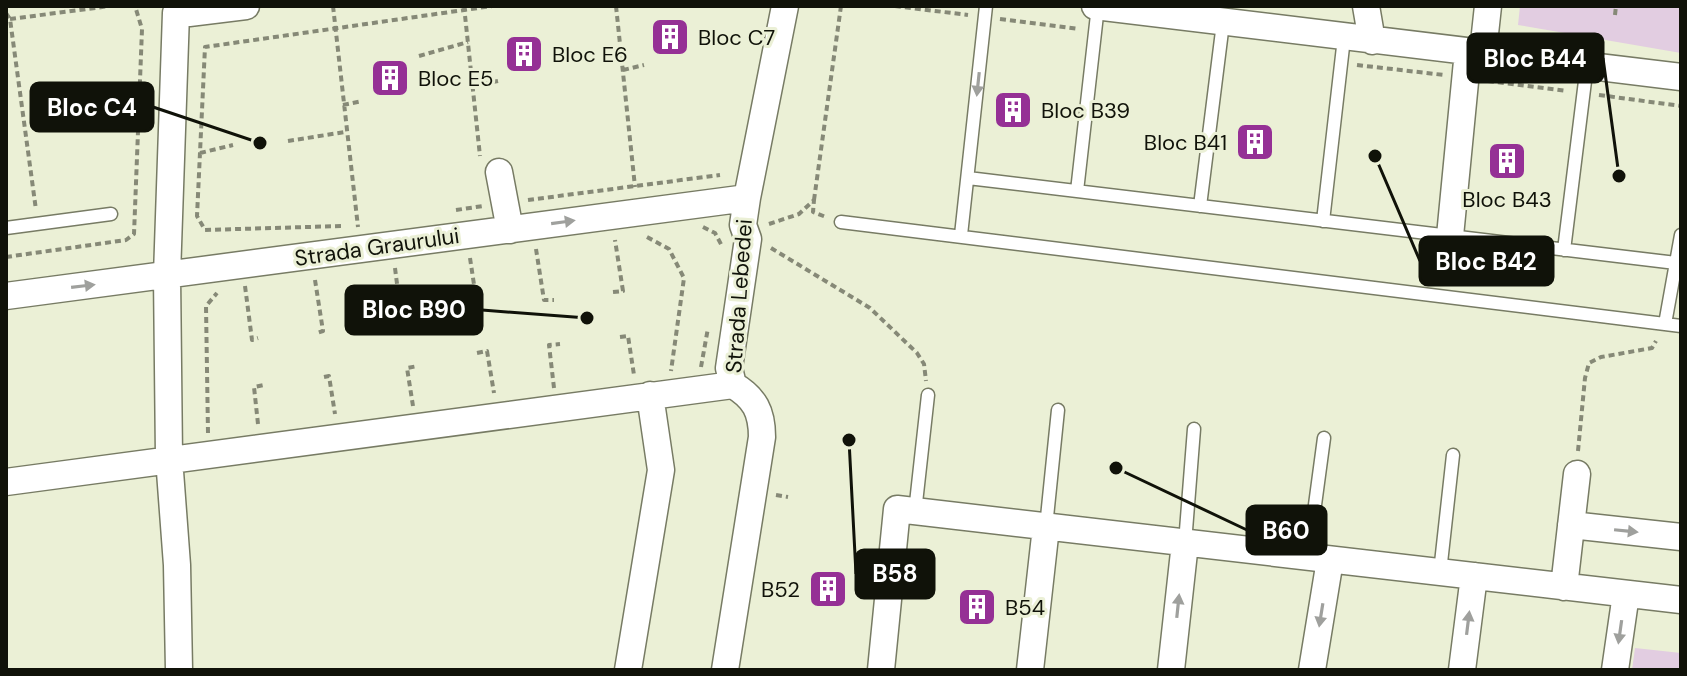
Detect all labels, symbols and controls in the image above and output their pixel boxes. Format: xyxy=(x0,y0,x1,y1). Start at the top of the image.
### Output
building icon: Bloc C7 xyxy=(649,16,691,58)
place label: Bloc C7 xyxy=(698,23,775,52)
building icon: Bloc E6 xyxy=(503,33,545,75)
callout: Bloc B44 xyxy=(1468,34,1603,82)
place label: Bloc E6 xyxy=(552,40,628,69)
text: Bloc B44 xyxy=(1483,43,1587,74)
building icon: Bloc E5 xyxy=(369,57,411,99)
place label: Bloc E5 xyxy=(418,64,494,93)
one-way arrow xyxy=(971,72,984,97)
callout: Bloc C4 xyxy=(31,83,153,131)
building icon: Bloc B39 xyxy=(992,89,1034,131)
text: Bloc C4 xyxy=(47,92,137,123)
place label: Bloc B39 xyxy=(1041,96,1130,125)
building icon: Bloc B41 xyxy=(1234,121,1276,163)
place label: Bloc B41 xyxy=(1144,128,1227,157)
building icon: Bloc B43 xyxy=(1486,140,1528,182)
place label: Bloc B43 xyxy=(1462,185,1552,214)
one-way arrow xyxy=(551,216,576,229)
street label: Strada Lebedei xyxy=(719,218,759,374)
street label: Strada Graurului xyxy=(293,221,461,273)
callout: Bloc B42 xyxy=(1420,237,1553,285)
text: Bloc B42 xyxy=(1435,246,1537,277)
one-way arrow xyxy=(71,279,96,292)
callout: Bloc B90 xyxy=(346,286,482,334)
text: Bloc B90 xyxy=(362,294,466,325)
callout: B60 xyxy=(1247,506,1326,554)
text: B60 xyxy=(1262,515,1310,546)
one-way arrow xyxy=(1614,525,1639,538)
callout: B58 xyxy=(856,550,934,598)
text: B58 xyxy=(872,558,918,589)
building icon: B52 xyxy=(807,568,849,610)
place label: B52 xyxy=(761,575,800,604)
building icon: B54 xyxy=(956,586,998,628)
place label: B54 xyxy=(1005,593,1045,622)
one-way arrow xyxy=(1171,594,1184,619)
one-way arrow xyxy=(1314,603,1327,628)
one-way arrow xyxy=(1462,610,1475,635)
one-way arrow xyxy=(1613,620,1626,645)

